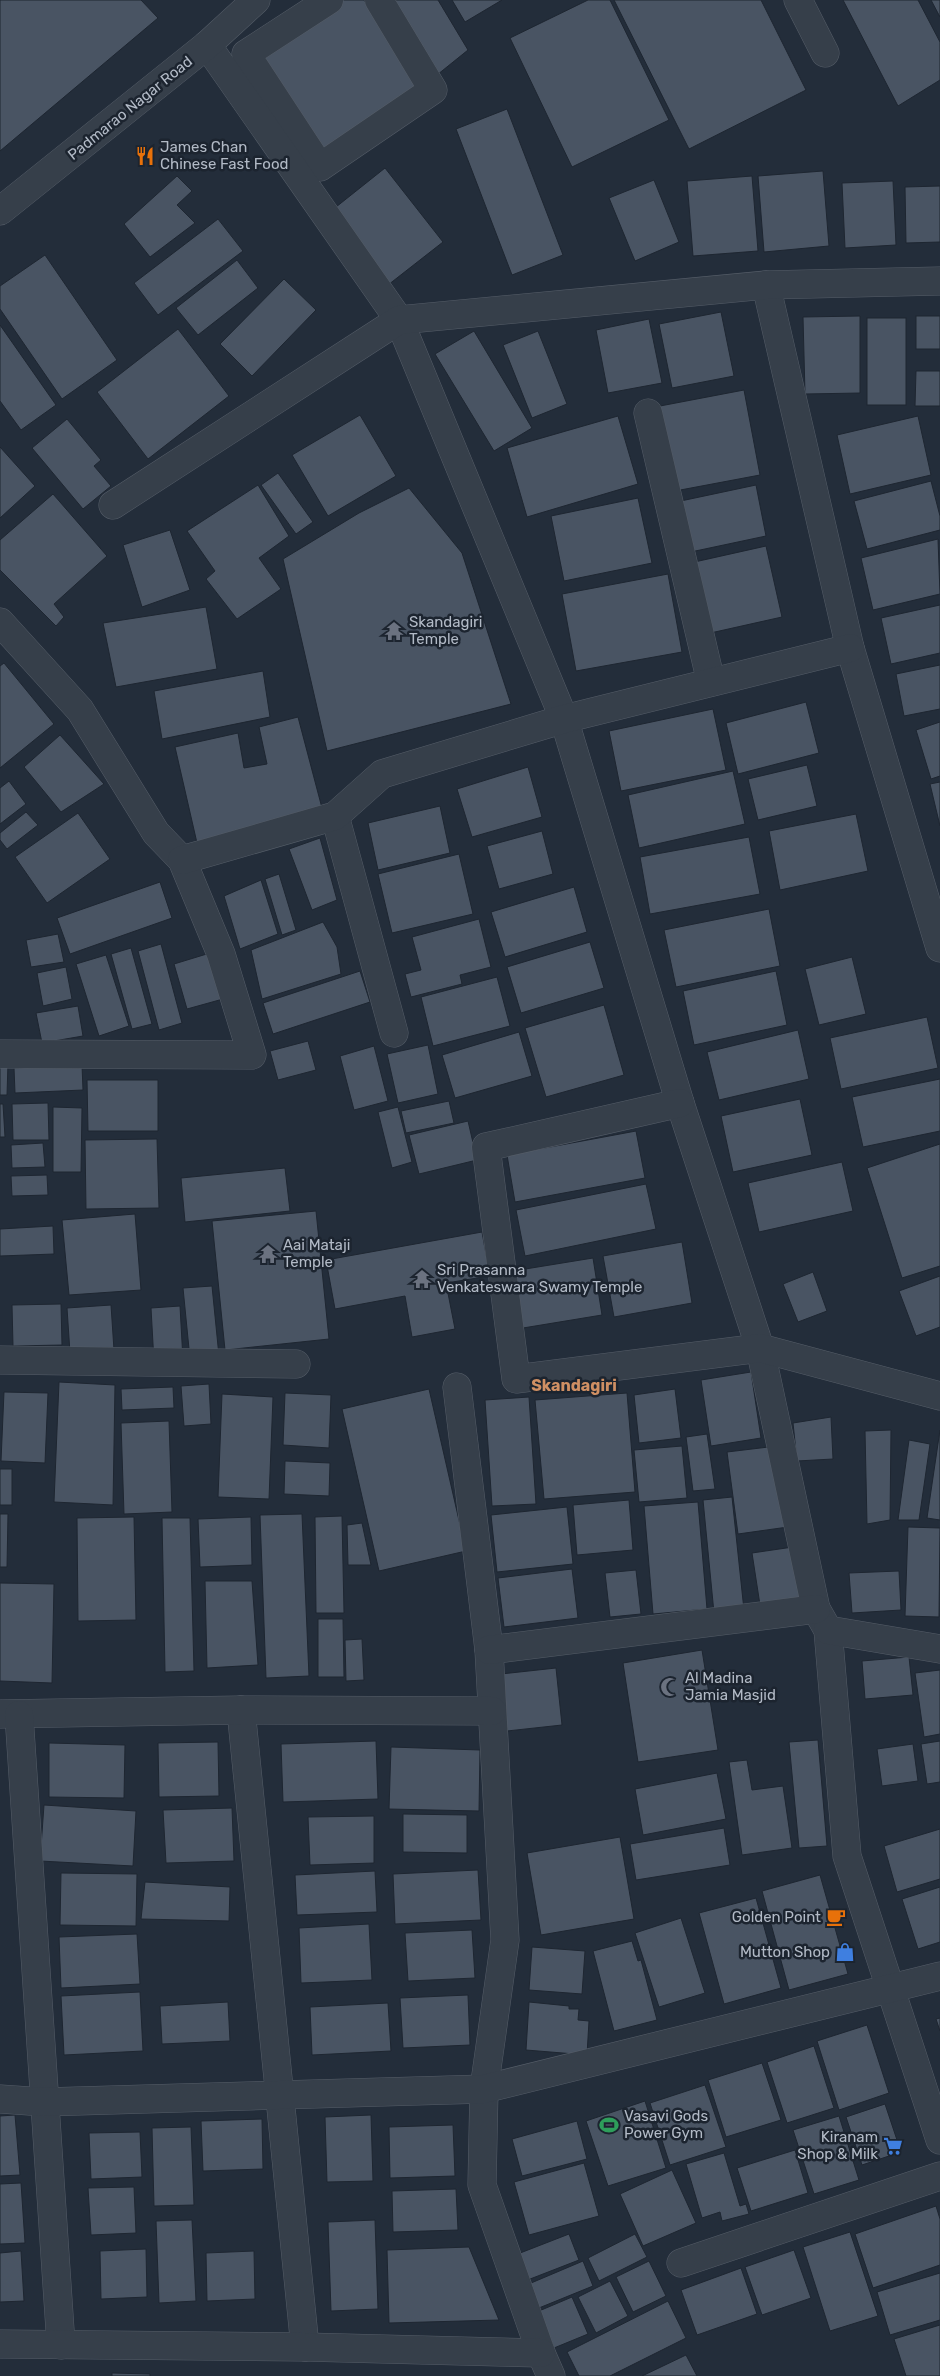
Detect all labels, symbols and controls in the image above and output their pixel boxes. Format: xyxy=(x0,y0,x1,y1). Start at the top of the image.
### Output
street label: Padmarao Nagar Road xyxy=(64,52,196,164)
place label: James Chan Chinese Fast Food xyxy=(160,138,289,173)
restaurant icon: James Chan Chinese Fast Food xyxy=(134,145,156,167)
place label: Skandagiri Temple xyxy=(409,613,482,648)
temple icon: Skandagiri Temple xyxy=(383,620,405,642)
place label: Aai Mataji Temple xyxy=(283,1236,351,1271)
temple icon: Aai Mataji Temple xyxy=(257,1243,279,1265)
place label: Sri Prasanna Venkateswara Swamy Temple xyxy=(437,1261,642,1296)
temple icon: Sri Prasanna Venkateswara Swamy Temple xyxy=(411,1268,433,1290)
district label: Skandagiri xyxy=(531,1376,617,1395)
place label: Al Madina Jamia Masjid xyxy=(685,1669,776,1704)
mosque icon: Al Madina Jamia Masjid xyxy=(659,1676,681,1698)
cafe icon: Golden Point xyxy=(825,1906,847,1928)
place label: Golden Point xyxy=(732,1908,821,1926)
shop icon: Mutton Shop xyxy=(834,1941,856,1963)
place label: Mutton Shop xyxy=(740,1943,830,1961)
place label: Vasavi Gods Power Gym xyxy=(624,2107,708,2142)
sports icon: Vasavi Gods Power Gym xyxy=(598,2114,620,2136)
place label: Kiranam Shop & Milk xyxy=(797,2128,878,2163)
supermarket icon: Kiranam Shop & Milk xyxy=(882,2135,904,2157)

